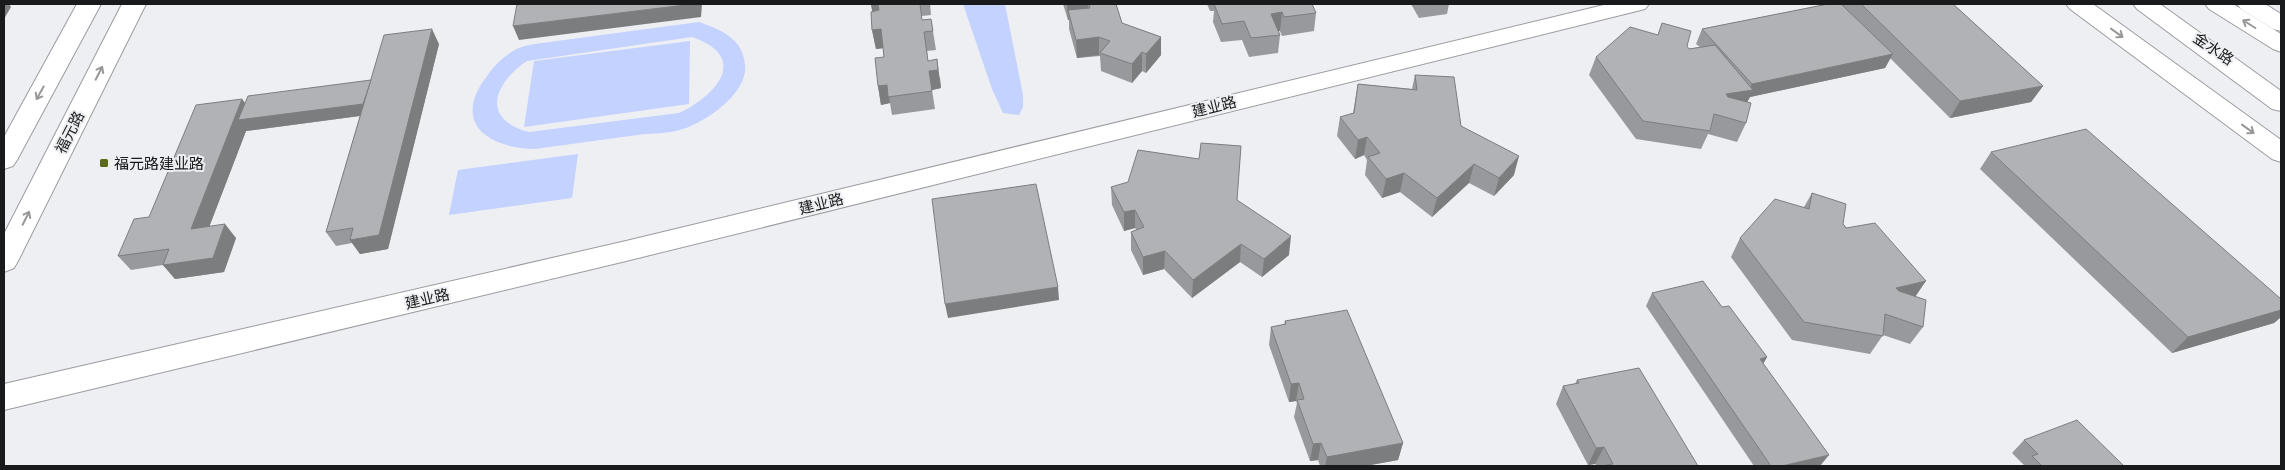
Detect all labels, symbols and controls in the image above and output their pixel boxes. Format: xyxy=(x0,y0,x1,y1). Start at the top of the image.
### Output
one-way arrow xyxy=(2242,19,2256,29)
one-way arrow xyxy=(2110,27,2123,38)
street label: 金水路 xyxy=(2190,28,2238,68)
one-way arrow xyxy=(94,65,104,80)
one-way arrow xyxy=(35,85,45,100)
street label: 建业路 xyxy=(1190,92,1238,120)
street label: 福元路 xyxy=(51,108,87,156)
one-way arrow xyxy=(2241,123,2254,134)
place label: 福元路建业路 xyxy=(114,154,204,172)
marker: 福元路建业路 xyxy=(98,157,110,169)
street label: 建业路 xyxy=(797,189,845,217)
one-way arrow xyxy=(21,210,31,225)
street label: 建业路 xyxy=(403,284,451,312)

